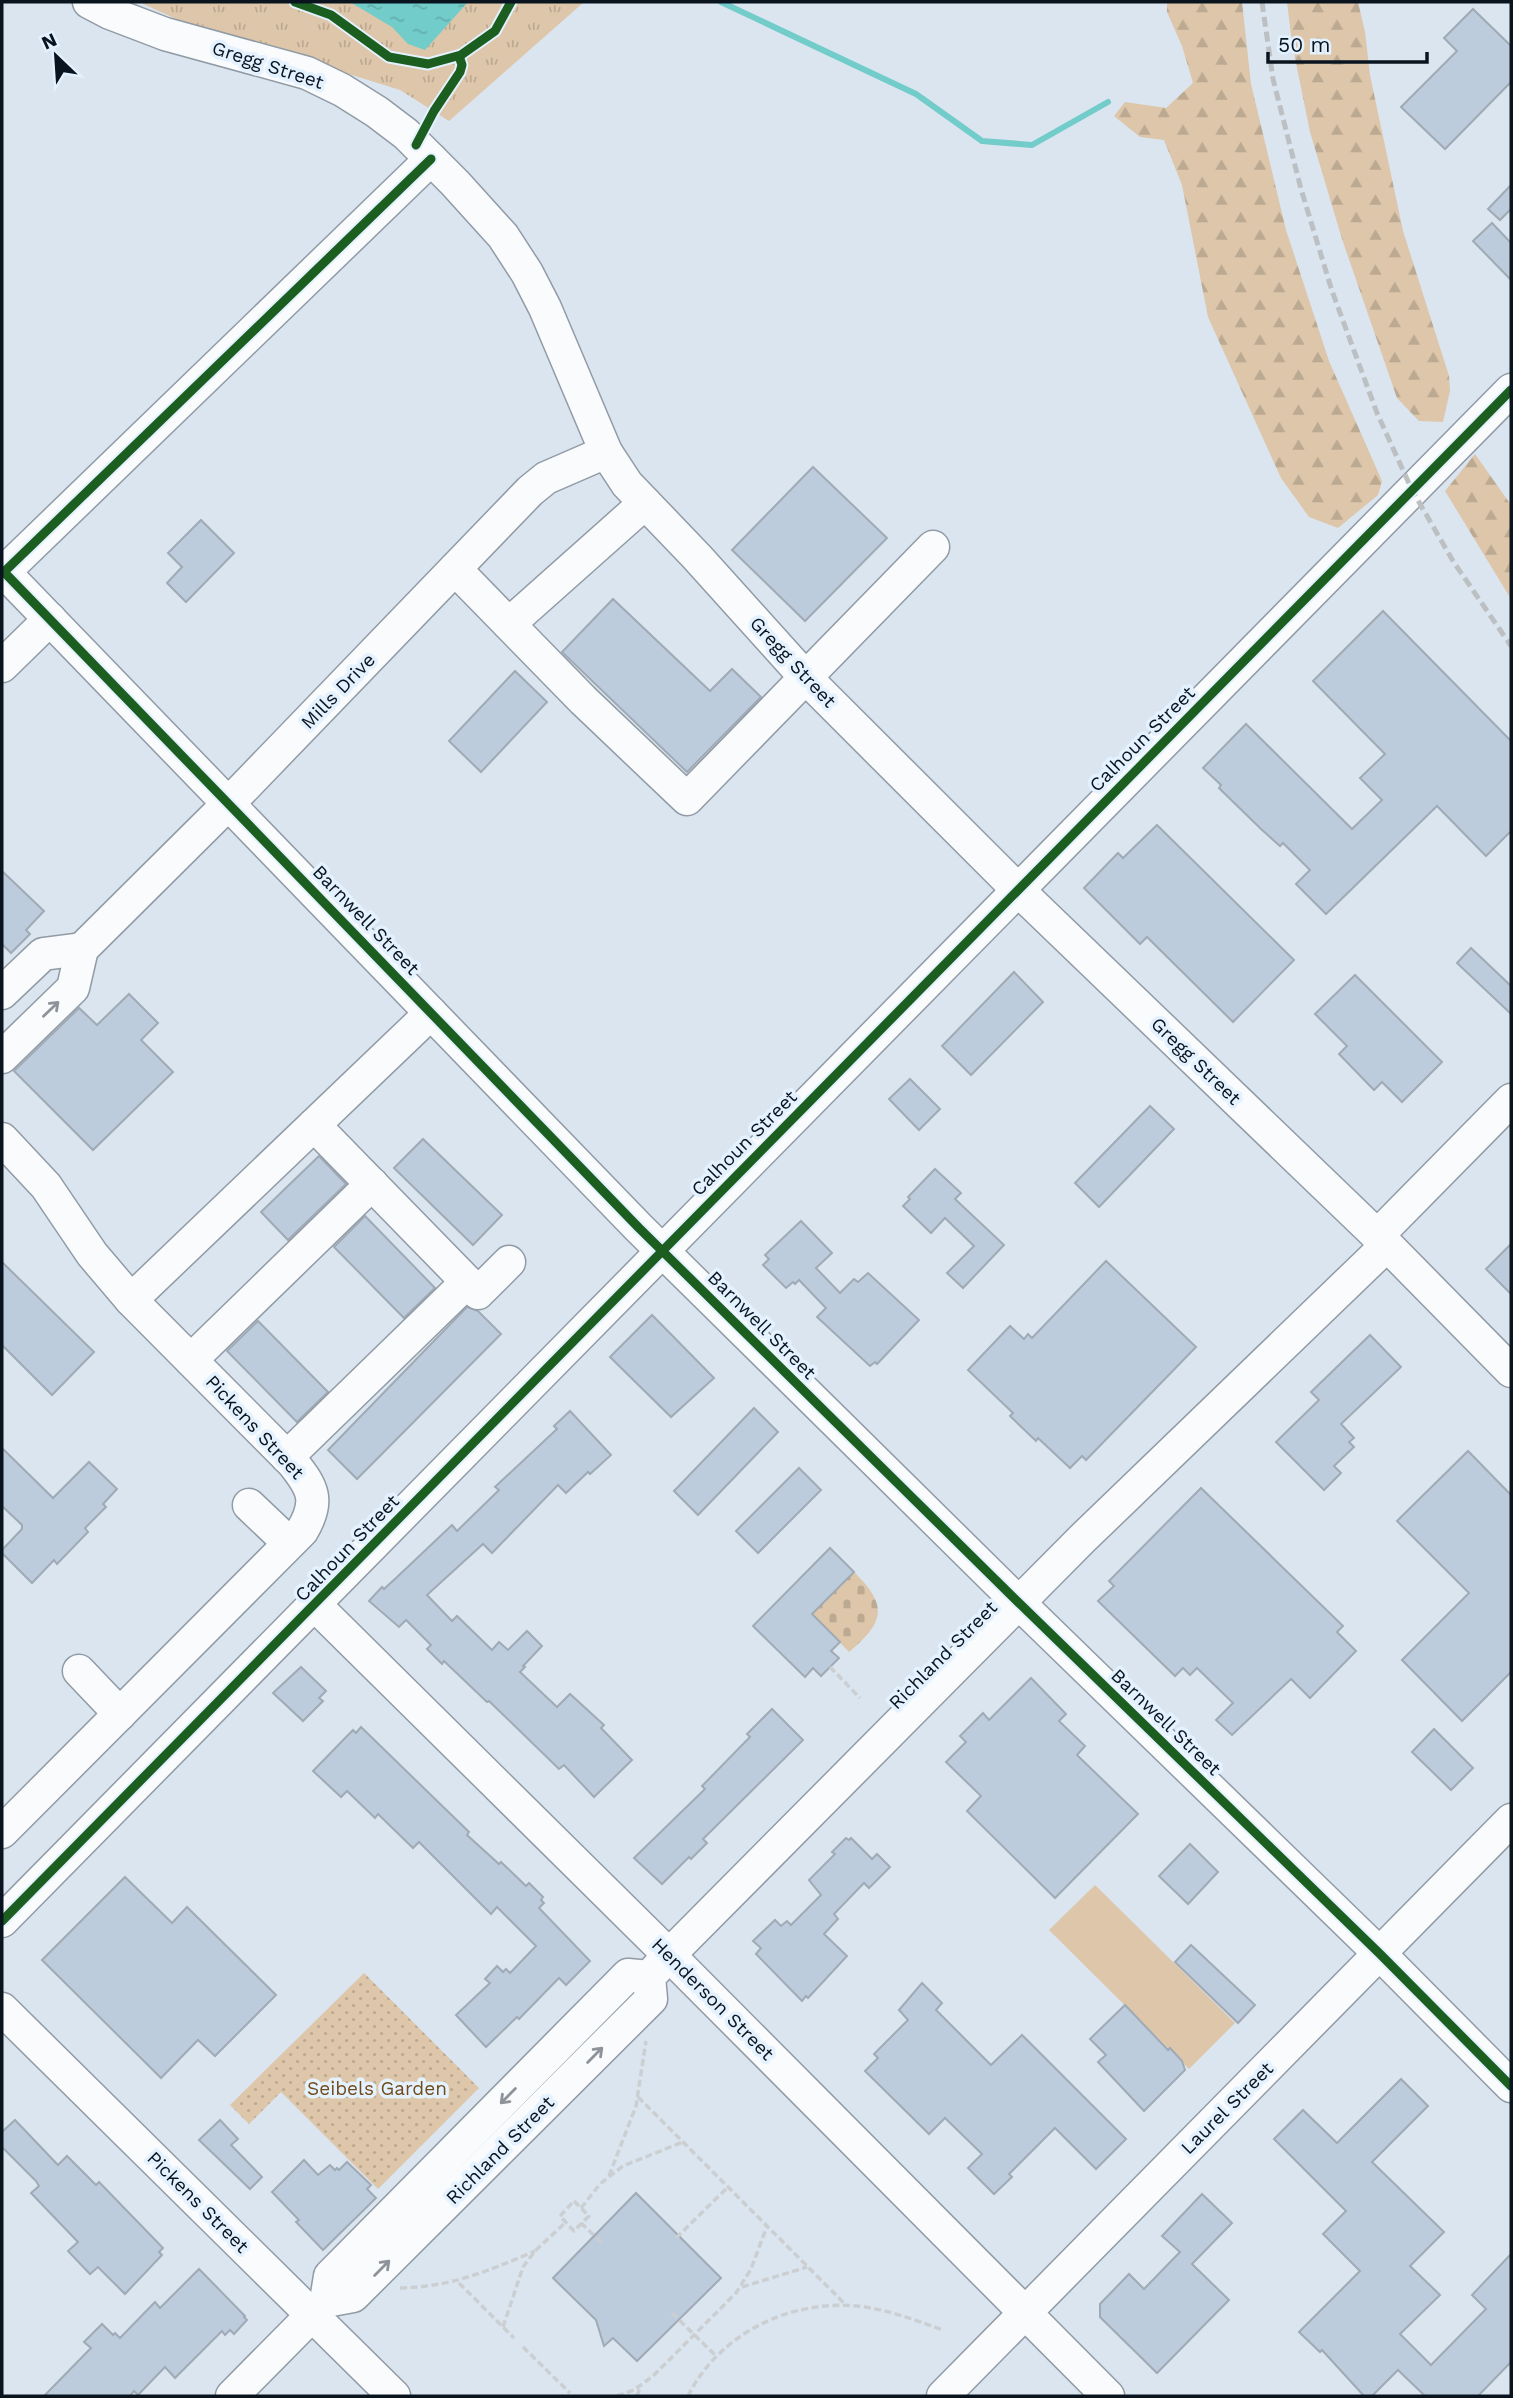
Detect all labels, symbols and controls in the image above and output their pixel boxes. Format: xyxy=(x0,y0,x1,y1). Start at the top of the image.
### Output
north arrow xyxy=(21,21,91,91)
scale bar xyxy=(1268,21,1427,65)
text: N xyxy=(38,28,60,54)
text: 50 m xyxy=(1278,32,1330,57)
street label: Gregg Street xyxy=(209,36,327,94)
street label: Gregg Street xyxy=(745,612,841,712)
street label: Mills Drive xyxy=(296,648,380,734)
street label: Calhoun Street xyxy=(1084,681,1200,797)
street label: Barnwell Street xyxy=(308,860,424,980)
one-way arrow xyxy=(42,1001,59,1018)
street label: Gregg Street xyxy=(1146,1012,1246,1110)
street label: Calhoun Street xyxy=(686,1085,802,1201)
street label: Barnwell Street xyxy=(703,1266,821,1384)
street label: Pickens Street xyxy=(201,1370,309,1484)
street label: Calhoun Street xyxy=(290,1490,404,1606)
street label: Richland Street xyxy=(884,1596,1002,1714)
street label: Barnwell Street xyxy=(1106,1664,1226,1780)
street label: Henderson Street xyxy=(647,1933,779,2065)
one-way arrow xyxy=(586,2047,603,2064)
street label: Laurel Street xyxy=(1176,2057,1278,2159)
park label: Seibels Garden xyxy=(307,2077,447,2100)
one-way arrow xyxy=(500,2087,517,2104)
street label: Richland Street xyxy=(441,2091,559,2209)
street label: Pickens Street xyxy=(142,2146,254,2258)
one-way arrow xyxy=(373,2259,390,2276)

